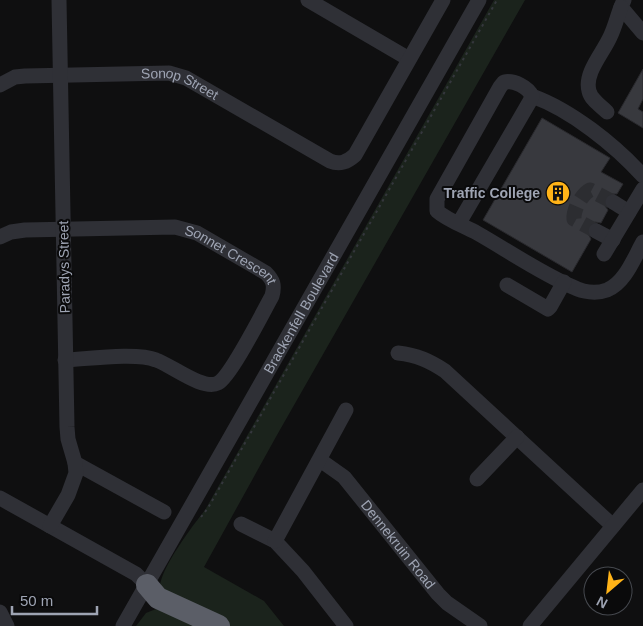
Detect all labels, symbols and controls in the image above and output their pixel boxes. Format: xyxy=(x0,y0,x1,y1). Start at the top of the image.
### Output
street label: Sonop Street xyxy=(141,64,221,103)
building icon: Traffic College xyxy=(545,180,571,206)
place label: Traffic College xyxy=(444,185,540,201)
street label: Paradys Street xyxy=(55,220,73,313)
street label: Sonnet Crescent xyxy=(183,222,280,286)
street label: Brackenfell Boulevard xyxy=(260,250,342,376)
street label: Dennekruin Road xyxy=(358,497,439,592)
north arrow xyxy=(583,566,633,616)
scale bar xyxy=(12,584,98,616)
text: 50 m xyxy=(20,592,53,609)
text: N xyxy=(594,593,610,612)

